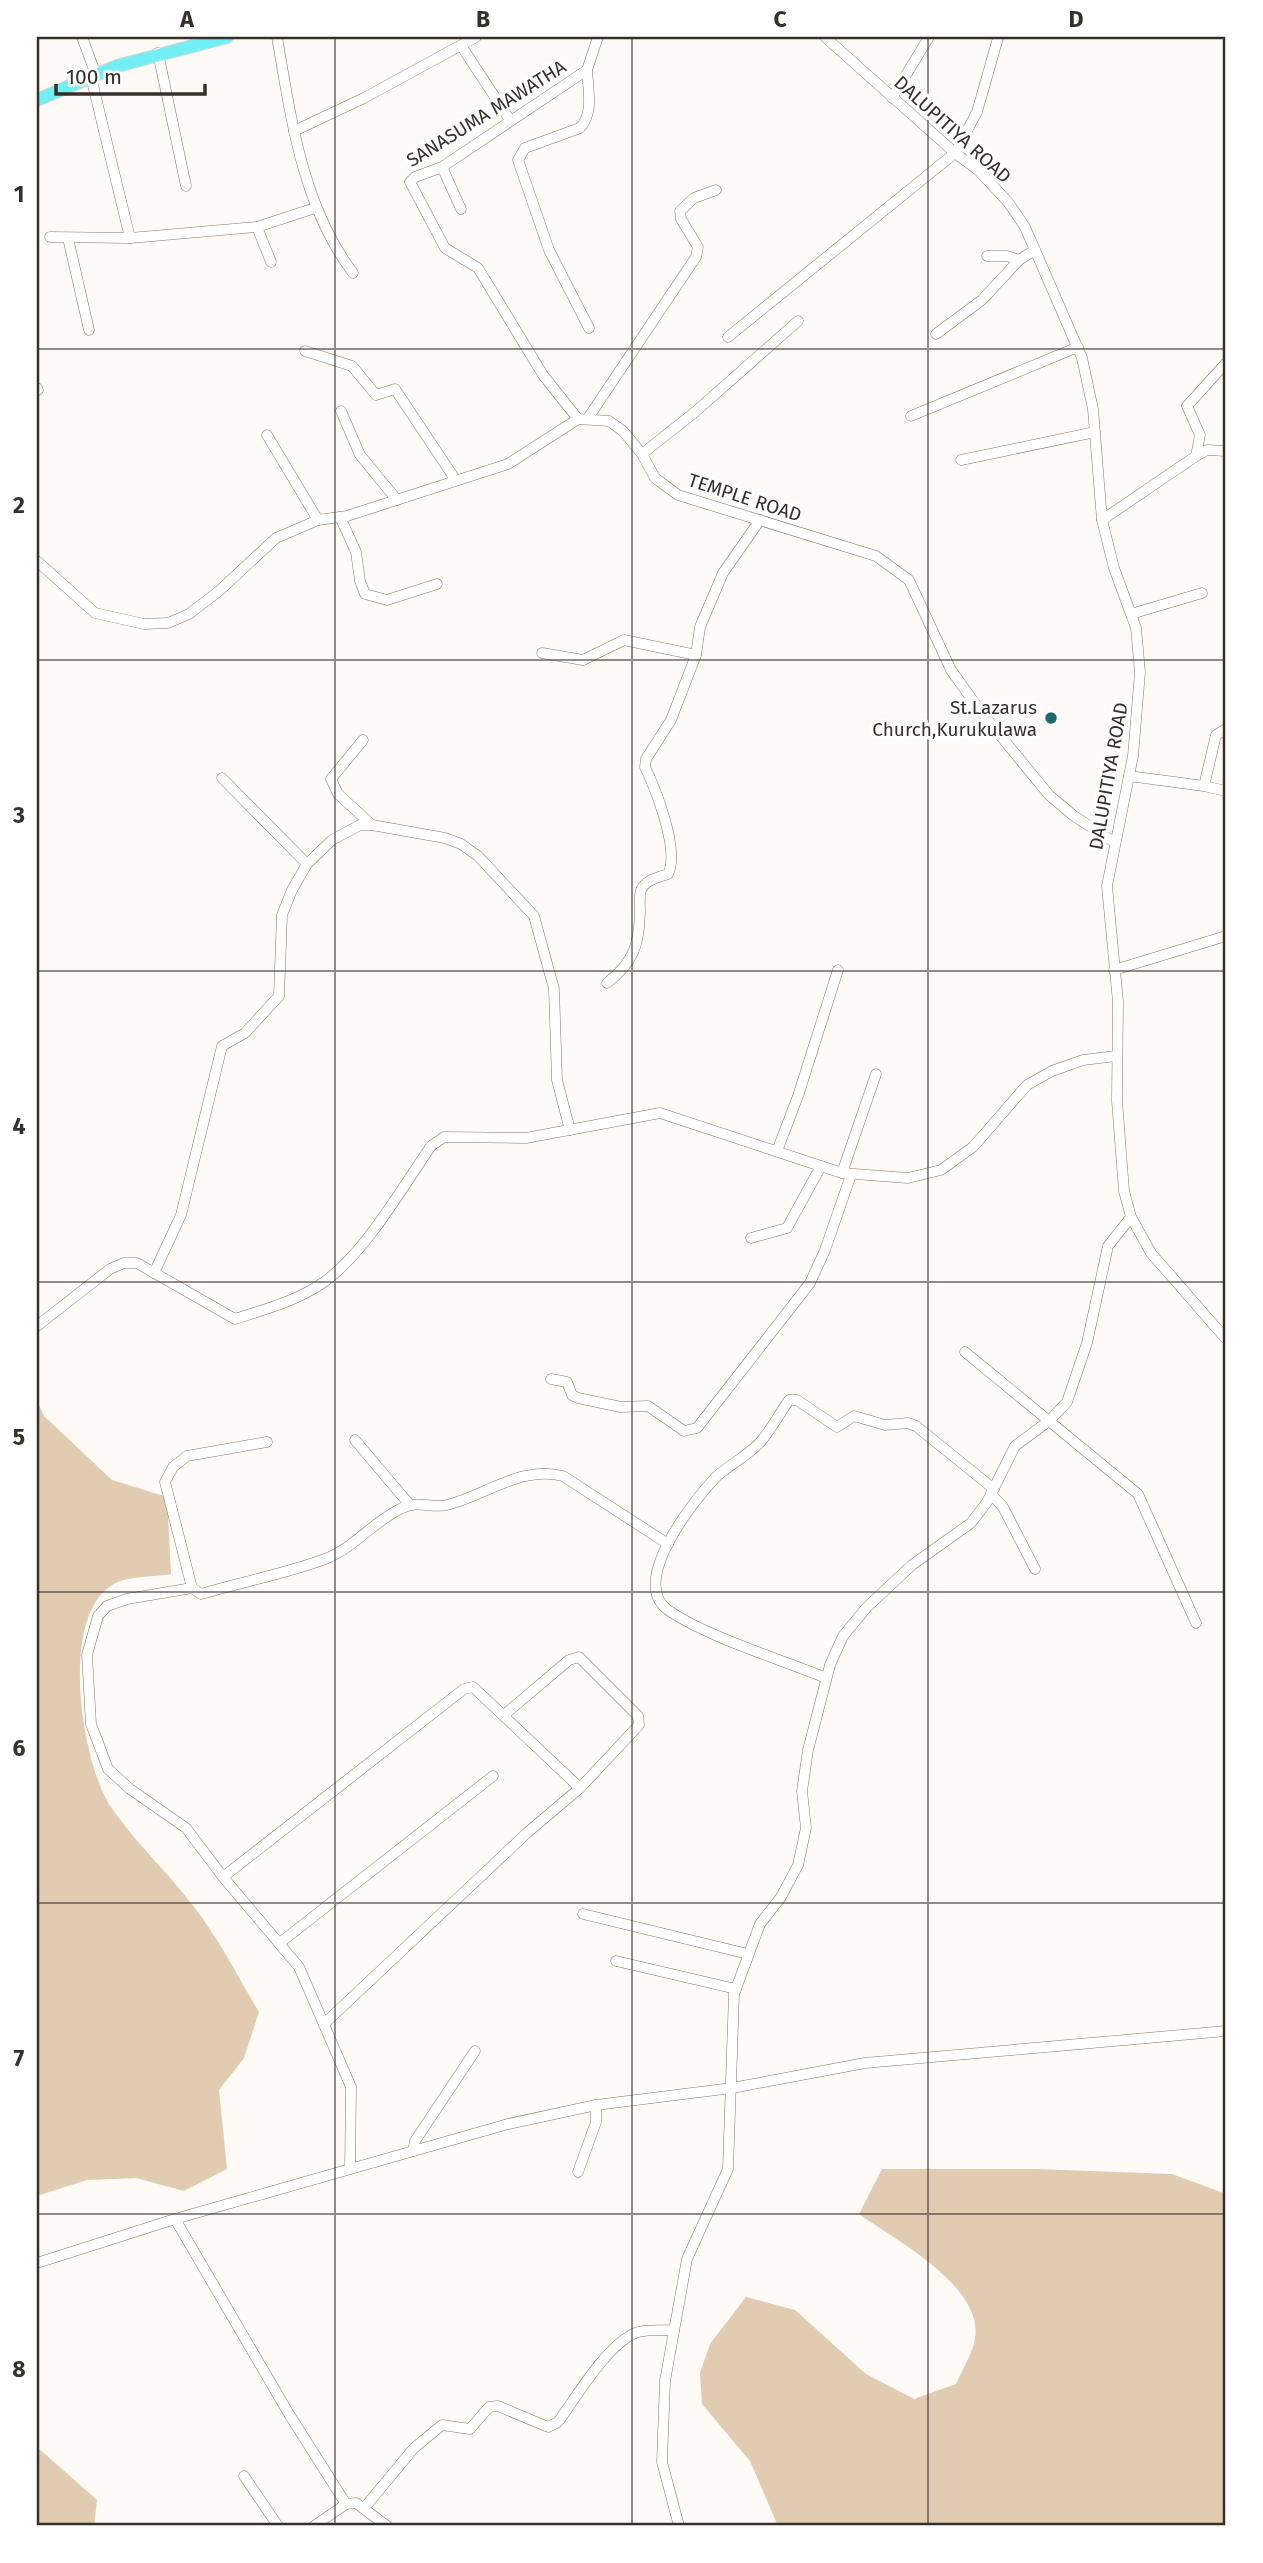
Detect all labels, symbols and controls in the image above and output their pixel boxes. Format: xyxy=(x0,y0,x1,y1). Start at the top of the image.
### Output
text: A xyxy=(179,5,194,33)
text: B xyxy=(476,5,490,33)
text: C xyxy=(773,5,787,33)
text: D xyxy=(1069,5,1084,33)
scale bar xyxy=(56,52,205,96)
street label: SANASUMA MAWATHA xyxy=(402,55,570,172)
text: 100 m xyxy=(66,64,122,90)
street label: DALUPITIYA ROAD xyxy=(889,71,1016,188)
text: 1 xyxy=(14,180,24,208)
street label: TEMPLE ROAD xyxy=(685,468,804,527)
text: 2 xyxy=(13,491,25,519)
place label: St.Lazarus Church,Kurukulawa xyxy=(872,696,1037,741)
street label: DALUPITIYA ROAD xyxy=(1084,701,1133,852)
marker: St.Lazarus Church,Kurukulawa xyxy=(1043,710,1059,726)
text: 3 xyxy=(12,801,25,829)
text: 4 xyxy=(13,1112,26,1140)
text: 5 xyxy=(13,1423,25,1451)
text: 6 xyxy=(13,1734,26,1762)
text: 7 xyxy=(14,2044,25,2072)
text: 8 xyxy=(12,2355,26,2383)

